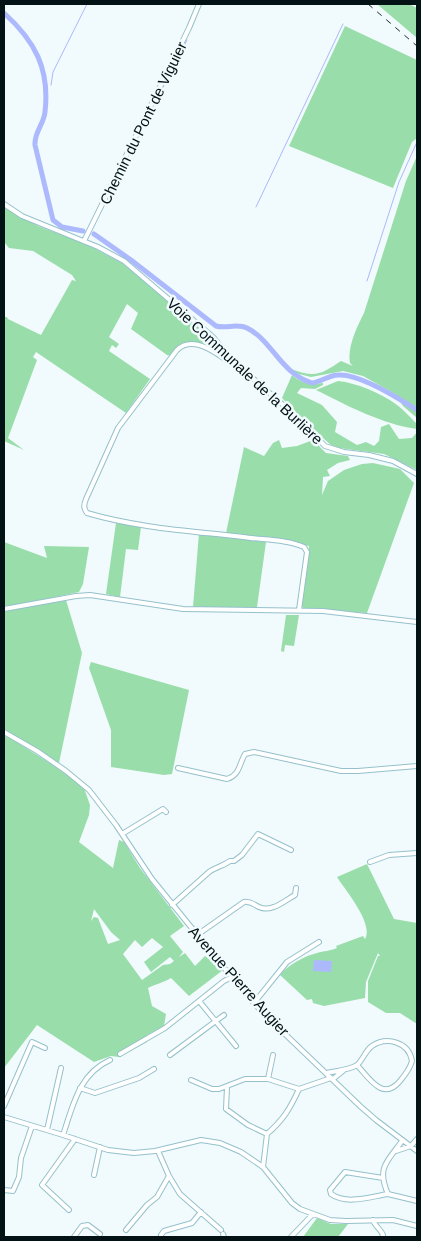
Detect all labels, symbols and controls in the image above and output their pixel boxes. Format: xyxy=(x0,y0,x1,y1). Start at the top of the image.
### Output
street label: Chemin du Pont de Viguier xyxy=(96,39,190,207)
street label: Voie Communale de la Burlière xyxy=(164,294,326,448)
street label: Avenue Pierre Augier xyxy=(185,923,293,1039)

